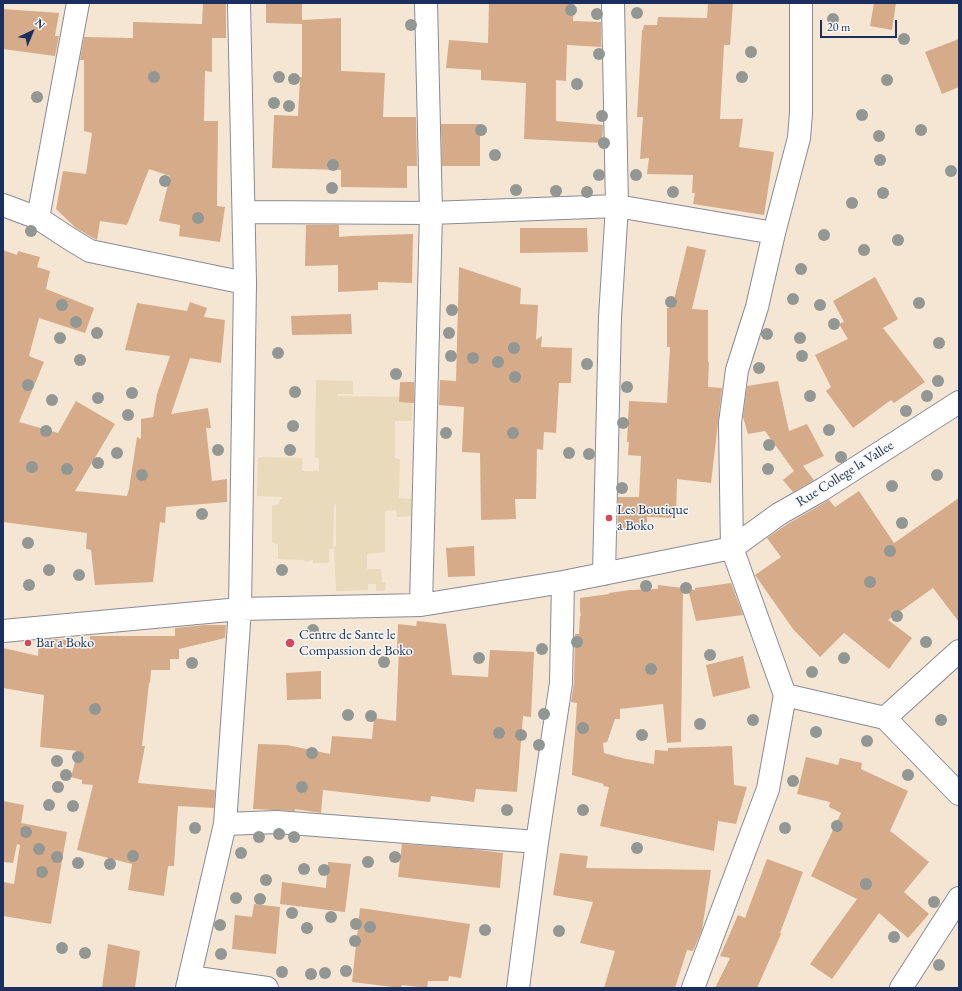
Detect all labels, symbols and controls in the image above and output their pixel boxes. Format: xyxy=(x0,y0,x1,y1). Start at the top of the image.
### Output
north arrow xyxy=(12,12,52,52)
scale bar xyxy=(822,12,899,38)
text: N xyxy=(32,15,48,31)
text: 20 m xyxy=(827,19,850,35)
street label: Rue College la Vallee xyxy=(793,437,897,511)
place label: Les Boutique a Boko xyxy=(617,502,688,534)
marker: Les Boutique a Boko xyxy=(604,513,614,523)
place label: Centre de Sante le Compassion de Boko xyxy=(299,627,413,660)
place label: Bar a Boko xyxy=(36,635,94,651)
marker: Centre de Sante le Compassion de Boko xyxy=(284,637,296,649)
marker: Bar a Boko xyxy=(23,638,33,648)

